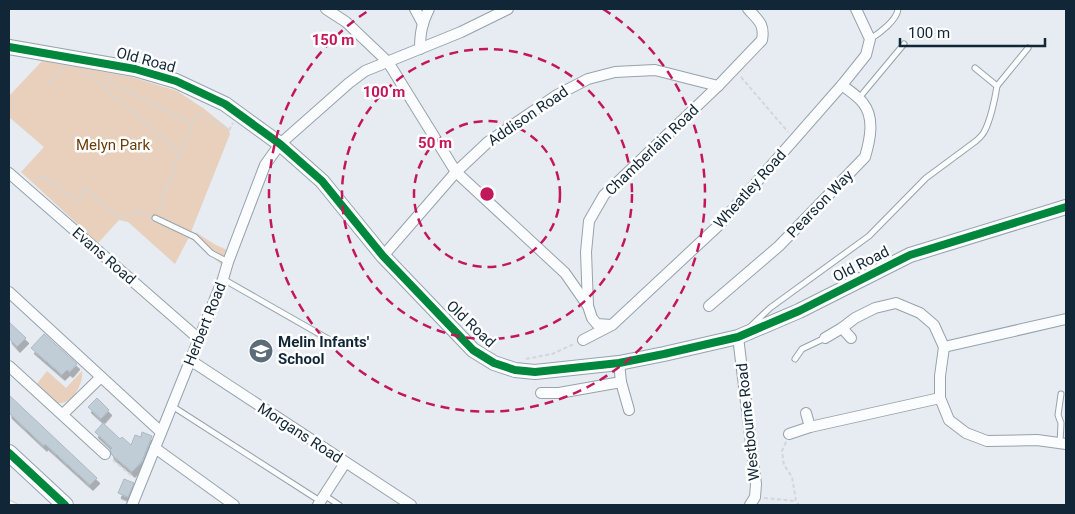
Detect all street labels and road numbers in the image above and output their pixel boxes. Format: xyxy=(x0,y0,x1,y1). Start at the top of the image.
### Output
street label: Old Road xyxy=(114,43,178,77)
street label: Addison Road xyxy=(484,83,572,149)
street label: Chamberlain Road xyxy=(602,101,702,199)
street label: Wheatley Road xyxy=(710,146,790,232)
street label: Pearson Way xyxy=(783,166,857,242)
street label: Evans Road xyxy=(69,224,139,288)
street label: Old Road xyxy=(830,242,892,286)
street label: Herbert Road xyxy=(180,280,230,368)
street label: Old Road xyxy=(443,297,499,351)
street label: Westbourne Road xyxy=(733,362,763,482)
street label: Morgans Road xyxy=(254,399,346,467)

